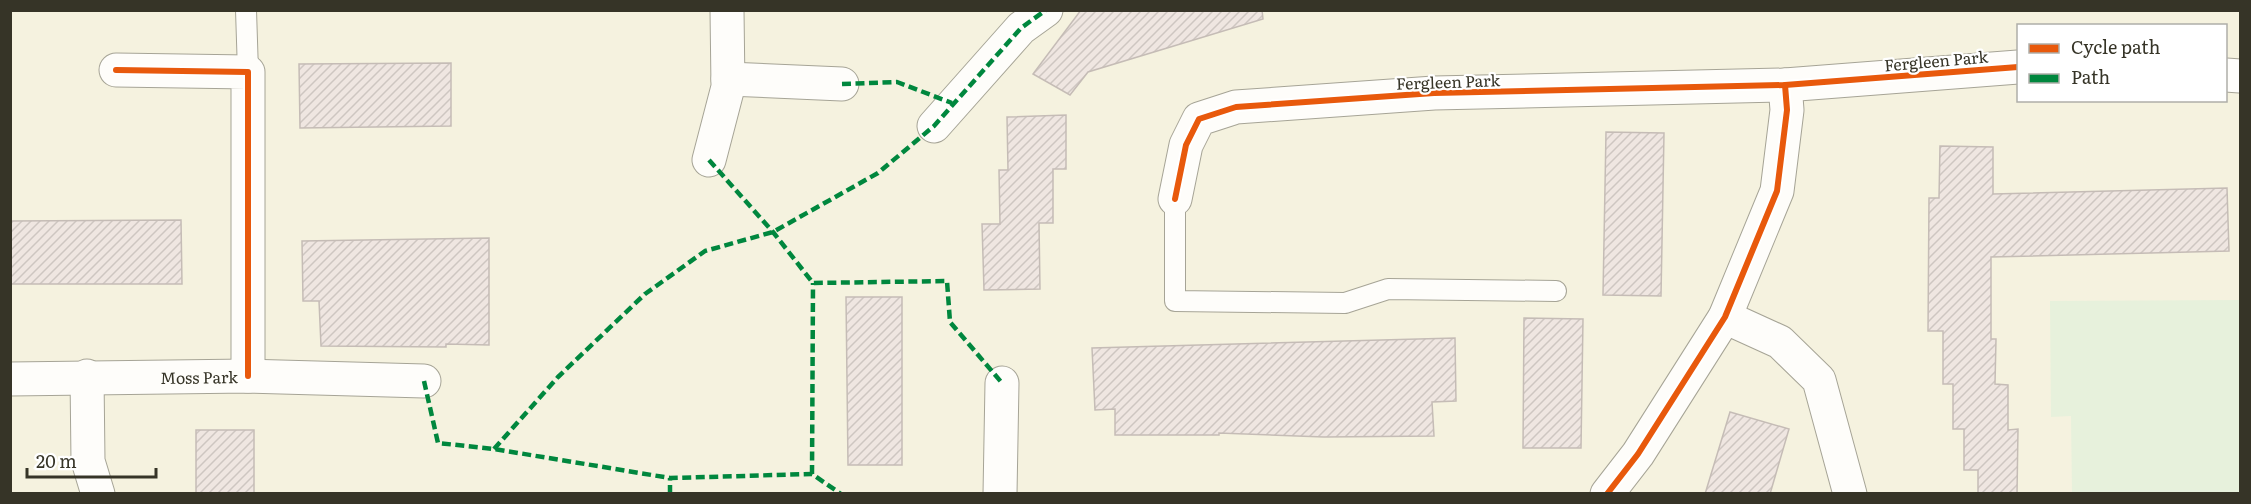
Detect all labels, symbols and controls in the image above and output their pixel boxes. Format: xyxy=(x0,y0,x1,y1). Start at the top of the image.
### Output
legend xyxy=(2017,24,2227,102)
text: Cycle path xyxy=(2071,33,2160,60)
street label: Fergleen Park xyxy=(1883,43,1989,76)
text: Path xyxy=(2071,63,2110,90)
street label: Fergleen Park xyxy=(1396,67,1501,95)
street label: Moss Park xyxy=(160,364,238,389)
scale bar xyxy=(27,441,156,479)
text: 20 m xyxy=(36,447,77,474)

